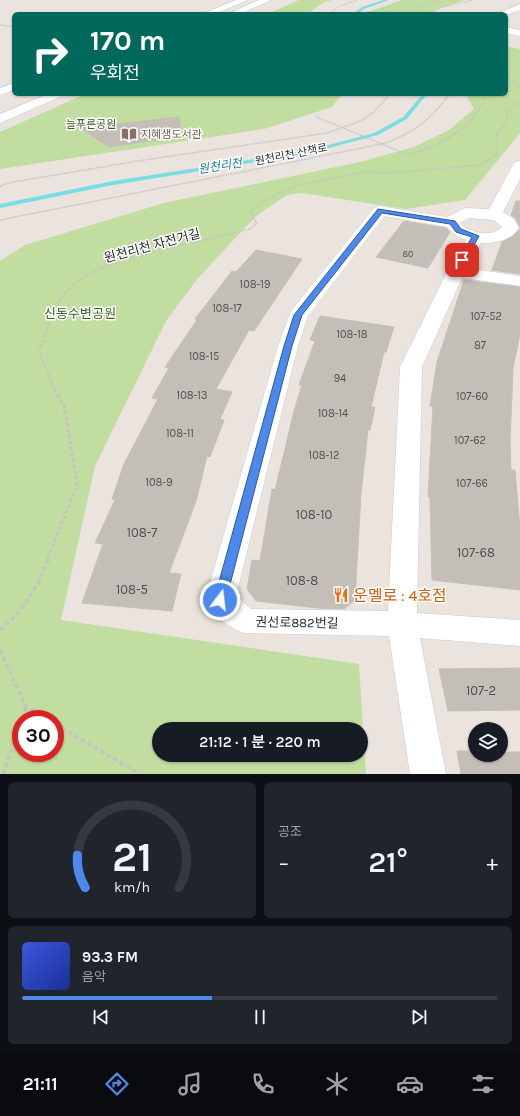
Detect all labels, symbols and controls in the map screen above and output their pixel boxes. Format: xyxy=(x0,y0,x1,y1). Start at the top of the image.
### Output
text: 170 m xyxy=(90,24,165,57)
icon: right xyxy=(24,28,76,80)
text: 우회전 xyxy=(90,62,140,84)
park label: 늘푸른공원 xyxy=(66,118,116,131)
library icon: 지혜샘도서관 xyxy=(120,125,138,143)
place label: 지혜샘도서관 xyxy=(141,128,202,141)
street label: 원천리천 산책로 xyxy=(254,141,328,168)
water label: 원천리천 xyxy=(197,155,245,176)
street label: 원천리천 자전거길 xyxy=(102,225,202,266)
pin xyxy=(445,243,479,277)
house number: 80 xyxy=(403,249,413,259)
icon: arrive xyxy=(451,249,473,271)
house number: 108-19 xyxy=(240,278,270,291)
house number: 108-17 xyxy=(212,302,242,315)
park label: 신동수변공원 xyxy=(44,306,116,321)
house number: 107-52 xyxy=(470,310,502,323)
house number: 108-18 xyxy=(336,328,368,341)
house number: 87 xyxy=(474,339,486,352)
house number: 108-15 xyxy=(189,350,219,363)
house number: 94 xyxy=(334,372,346,385)
house number: 108-13 xyxy=(177,389,207,402)
house number: 107-60 xyxy=(456,390,488,403)
house number: 108-14 xyxy=(318,407,348,420)
house number: 108-11 xyxy=(166,427,194,440)
house number: 107-62 xyxy=(454,434,486,447)
house number: 108-12 xyxy=(309,449,339,462)
house number: 108-9 xyxy=(145,476,173,489)
house number: 107-66 xyxy=(456,477,488,490)
house number: 108-10 xyxy=(296,507,333,522)
house number: 108-7 xyxy=(127,525,157,540)
house number: 107-68 xyxy=(457,545,495,560)
house number: 108-8 xyxy=(286,573,318,588)
position arrow xyxy=(199,579,241,621)
house number: 108-5 xyxy=(116,582,148,597)
restaurant icon: 운멜로 : 4호점 xyxy=(332,586,350,604)
place label: 운멜로 : 4호점 xyxy=(353,586,447,605)
street label: 권선로882번길 xyxy=(255,614,339,631)
house number: 107-2 xyxy=(466,683,496,698)
speed limit sign: 30 xyxy=(12,710,64,762)
map controls xyxy=(468,722,508,762)
button: layers xyxy=(468,722,508,762)
text: 21:12 · 1 분 · 220 m xyxy=(199,733,321,751)
text: 공조 xyxy=(278,824,302,839)
text: 21 xyxy=(112,833,152,881)
text: 21° xyxy=(368,844,408,880)
text: − xyxy=(278,850,290,876)
text: + xyxy=(486,850,498,876)
text: km/h xyxy=(114,879,150,896)
text: 93.3 FM xyxy=(82,948,138,966)
text: 음악 xyxy=(82,969,106,984)
icon: previous xyxy=(90,1006,112,1028)
icon: pause xyxy=(249,1006,271,1028)
icon: next xyxy=(408,1006,430,1028)
icon: directions xyxy=(103,1070,131,1098)
icon: music xyxy=(176,1070,204,1098)
icon: phone xyxy=(249,1070,277,1098)
icon: climate xyxy=(323,1070,351,1098)
icon: car xyxy=(396,1070,424,1098)
icon: filters xyxy=(469,1070,497,1098)
text: 21:11 xyxy=(23,1073,58,1095)

